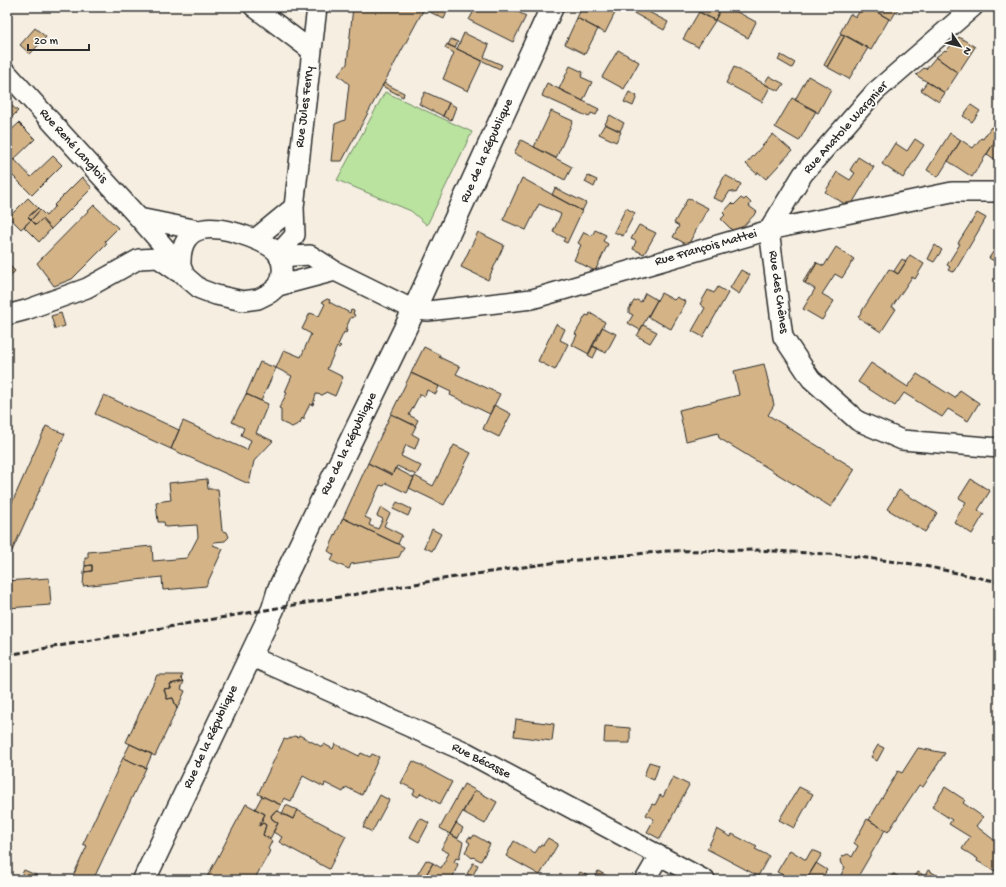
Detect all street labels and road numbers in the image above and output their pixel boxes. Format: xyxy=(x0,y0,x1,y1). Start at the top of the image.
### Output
street label: Rue Jules Ferry xyxy=(293,65,318,149)
street label: Rue Anatole Wargnier xyxy=(801,78,892,177)
street label: Rue de la République xyxy=(457,96,517,205)
street label: Rue René Langlois xyxy=(36,106,111,187)
street label: Rue François Mattei xyxy=(653,226,759,270)
street label: Rue des Chênes xyxy=(765,250,791,335)
street label: Rue de la République xyxy=(318,390,381,498)
street label: Rue de la République xyxy=(180,683,242,791)
street label: Rue Bécasse xyxy=(449,740,513,782)

